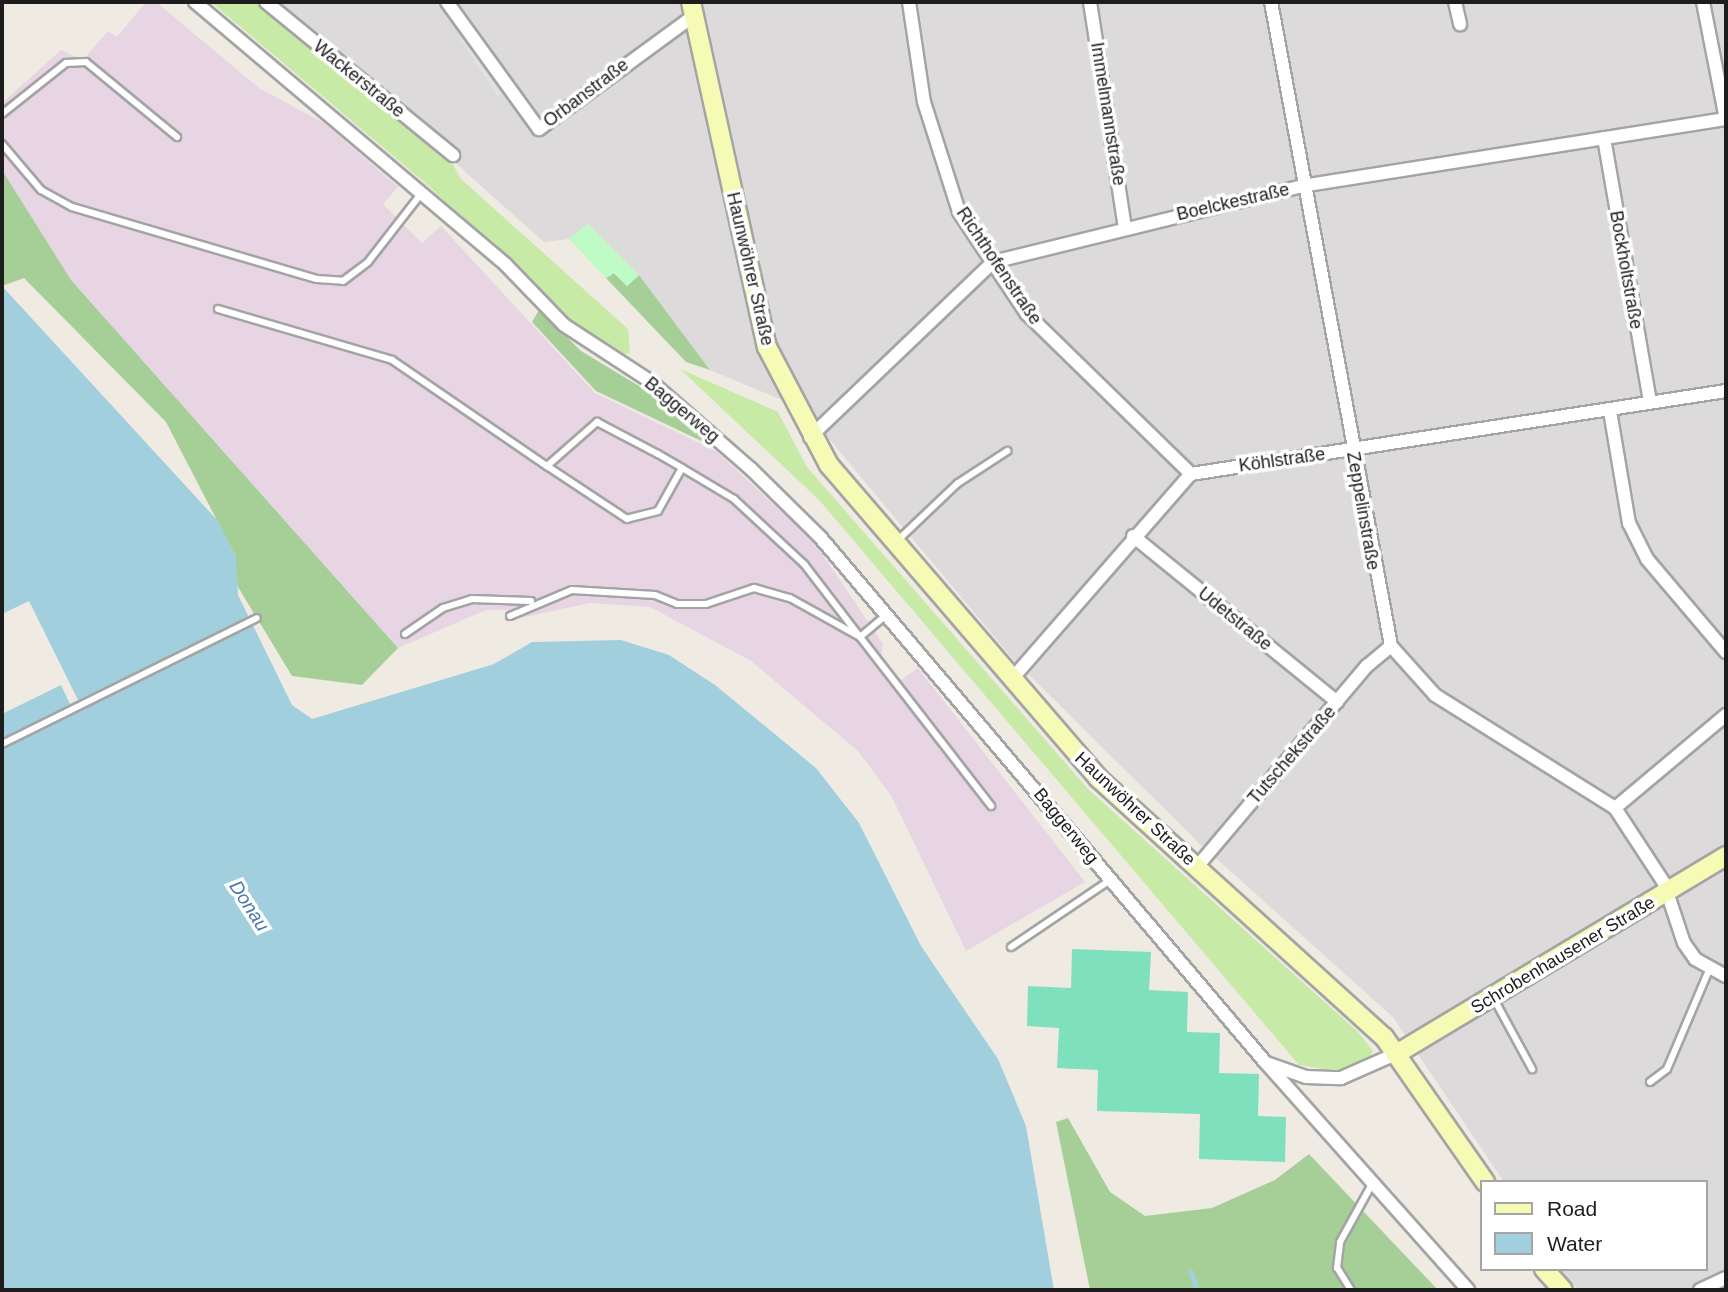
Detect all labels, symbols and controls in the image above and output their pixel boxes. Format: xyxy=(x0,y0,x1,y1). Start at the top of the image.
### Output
street label: Wackerstraße xyxy=(309,36,409,122)
street label: Immelmannstraße xyxy=(1086,41,1130,187)
street label: Orbanstraße xyxy=(539,54,633,132)
street label: Boelckestraße xyxy=(1175,179,1291,225)
street label: Haunwöhrer Straße xyxy=(722,190,778,348)
street label: Richthofenstraße xyxy=(952,203,1046,329)
street label: Bockholtstraße xyxy=(1605,209,1647,331)
street label: Baggerweg xyxy=(640,372,724,448)
street label: Köhlstraße xyxy=(1237,443,1327,477)
street label: Zeppelinstraße xyxy=(1342,450,1384,572)
street label: Udetstraße xyxy=(1194,583,1276,655)
street label: Tutschekstraße xyxy=(1243,701,1341,809)
street label: Haunwöhrer Straße xyxy=(1070,748,1200,870)
street label: Baggerweg xyxy=(1029,784,1103,868)
water label: Donau xyxy=(224,876,274,936)
street label: Schrobenhausener Straße xyxy=(1467,891,1659,1019)
legend xyxy=(1480,1180,1707,1271)
text: Road xyxy=(1547,1197,1597,1220)
text: Water xyxy=(1547,1232,1602,1255)

